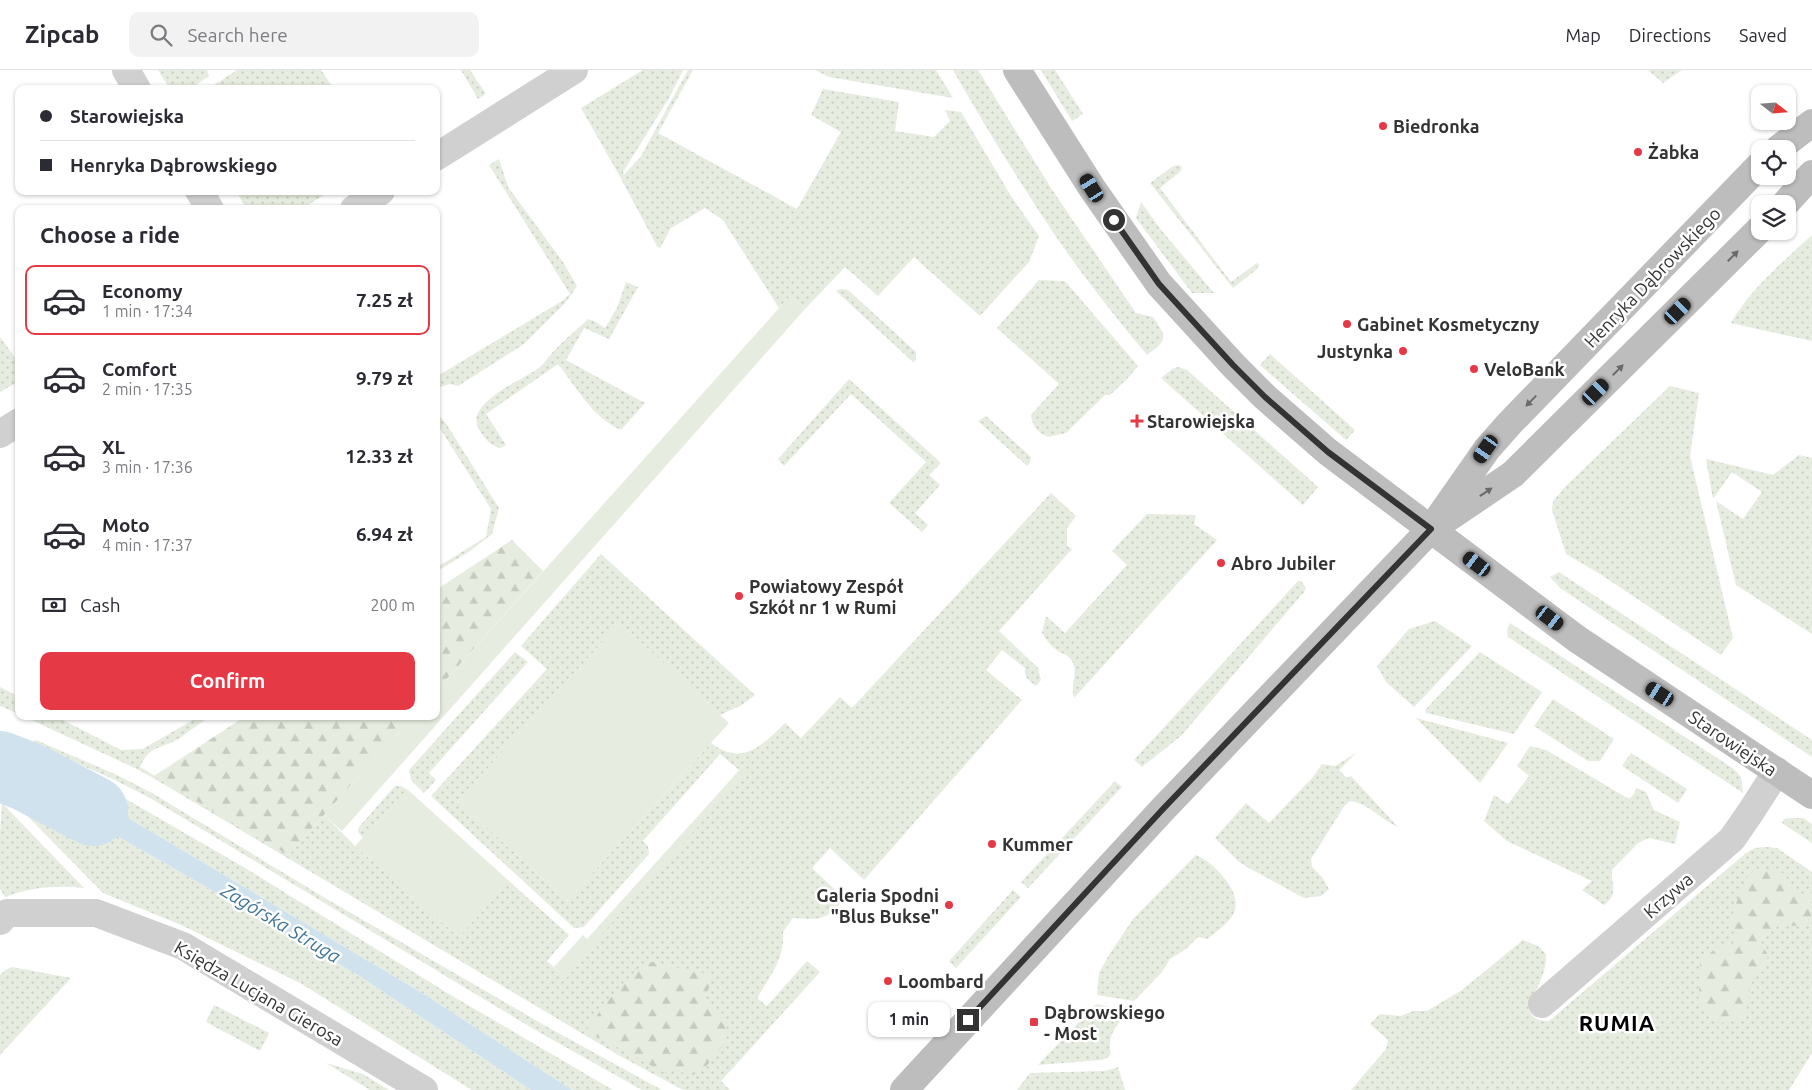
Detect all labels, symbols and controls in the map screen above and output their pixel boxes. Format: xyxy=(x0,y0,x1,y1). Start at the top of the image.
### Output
search box xyxy=(129,12,479,57)
text: Zipcab xyxy=(25,21,99,48)
icon: search xyxy=(147,21,175,49)
text: Search here xyxy=(187,24,288,46)
text: Map xyxy=(1565,25,1601,45)
text: Directions xyxy=(1629,25,1711,45)
text: Saved xyxy=(1739,25,1787,45)
north arrow xyxy=(1751,85,1796,130)
map controls xyxy=(1751,85,1796,240)
text: Starowiejska xyxy=(70,105,184,127)
place label: Biedronka xyxy=(1393,116,1479,136)
marker: Biedronka xyxy=(1377,120,1389,132)
button: locate xyxy=(1751,140,1796,185)
place label: Żabka xyxy=(1648,142,1699,162)
marker: Żabka xyxy=(1632,146,1644,158)
text: Henryka Dąbrowskiego xyxy=(70,154,277,176)
car xyxy=(1077,171,1106,205)
button: layers xyxy=(1751,195,1796,240)
street label: Henryka Dąbrowskiego xyxy=(1580,203,1724,351)
route start xyxy=(1103,209,1125,231)
text: Choose a ride xyxy=(40,222,180,247)
one-way arrow xyxy=(1727,250,1739,262)
icon: car xyxy=(42,278,87,323)
text: Economy xyxy=(102,280,183,302)
text: 7.25 zł xyxy=(356,289,413,311)
car xyxy=(1662,295,1693,327)
text: 1 min · 17:34 xyxy=(102,302,193,320)
place label: Gabinet Kosmetyczny xyxy=(1357,314,1540,334)
marker: Gabinet Kosmetyczny xyxy=(1341,318,1353,330)
place label: Justynka xyxy=(1317,341,1393,361)
marker: Justynka xyxy=(1397,345,1409,357)
icon: car xyxy=(42,356,87,401)
text: Comfort xyxy=(102,358,177,380)
place label: VeloBank xyxy=(1484,359,1565,379)
marker: VeloBank xyxy=(1468,363,1480,375)
one-way arrow xyxy=(1612,365,1624,377)
text: 9.79 zł xyxy=(356,367,413,389)
car xyxy=(1580,376,1611,408)
text: 2 min · 17:35 xyxy=(102,380,193,398)
one-way arrow xyxy=(1525,395,1537,407)
place label: Starowiejska xyxy=(1147,411,1255,431)
marker: Starowiejska xyxy=(1131,415,1143,427)
car xyxy=(1471,432,1500,466)
icon: car xyxy=(42,434,87,479)
text: XL xyxy=(102,436,125,458)
text: 12.33 zł xyxy=(345,445,413,467)
text: 3 min · 17:36 xyxy=(102,458,193,476)
one-way arrow xyxy=(1479,488,1493,497)
icon: car xyxy=(42,512,87,557)
text: Moto xyxy=(102,514,150,536)
text: 6.94 zł xyxy=(356,523,413,545)
text: 4 min · 17:37 xyxy=(102,536,193,554)
car xyxy=(1460,549,1493,579)
place label: Abro Jubiler xyxy=(1231,553,1336,573)
marker: Abro Jubiler xyxy=(1215,557,1227,569)
place label: Powiatowy Zespół Szkół nr 1 w Rumi xyxy=(749,576,904,617)
marker: Powiatowy Zespół Szkół nr 1 w Rumi xyxy=(733,590,745,602)
icon: cash xyxy=(40,591,68,619)
text: Cash xyxy=(80,594,121,616)
text: 200 m xyxy=(370,596,415,614)
car xyxy=(1533,603,1566,633)
button: Confirm xyxy=(40,652,415,710)
car xyxy=(1643,680,1676,708)
street label: Starowiejska xyxy=(1685,706,1781,780)
place label: Kummer xyxy=(1002,834,1073,854)
marker: Kummer xyxy=(986,838,998,850)
street label: Krzywa xyxy=(1639,868,1697,922)
water label: Zagórska Struga xyxy=(217,878,345,967)
place label: Galeria Spodni "Blus Bukse" xyxy=(816,885,939,926)
marker: Galeria Spodni "Blus Bukse" xyxy=(943,899,955,911)
street label: Księdza Lucjana Gierosa xyxy=(171,937,347,1049)
place label: Loombard xyxy=(898,971,984,991)
marker: Loombard xyxy=(882,975,894,987)
callout: 1 min xyxy=(868,1002,950,1038)
place label: Dąbrowskiego - Most xyxy=(1044,1002,1165,1043)
route end xyxy=(957,1009,979,1031)
text: 1 min xyxy=(889,1010,929,1028)
district label: RUMIA xyxy=(1579,1010,1655,1035)
marker: Dąbrowskiego - Most xyxy=(1028,1016,1040,1028)

